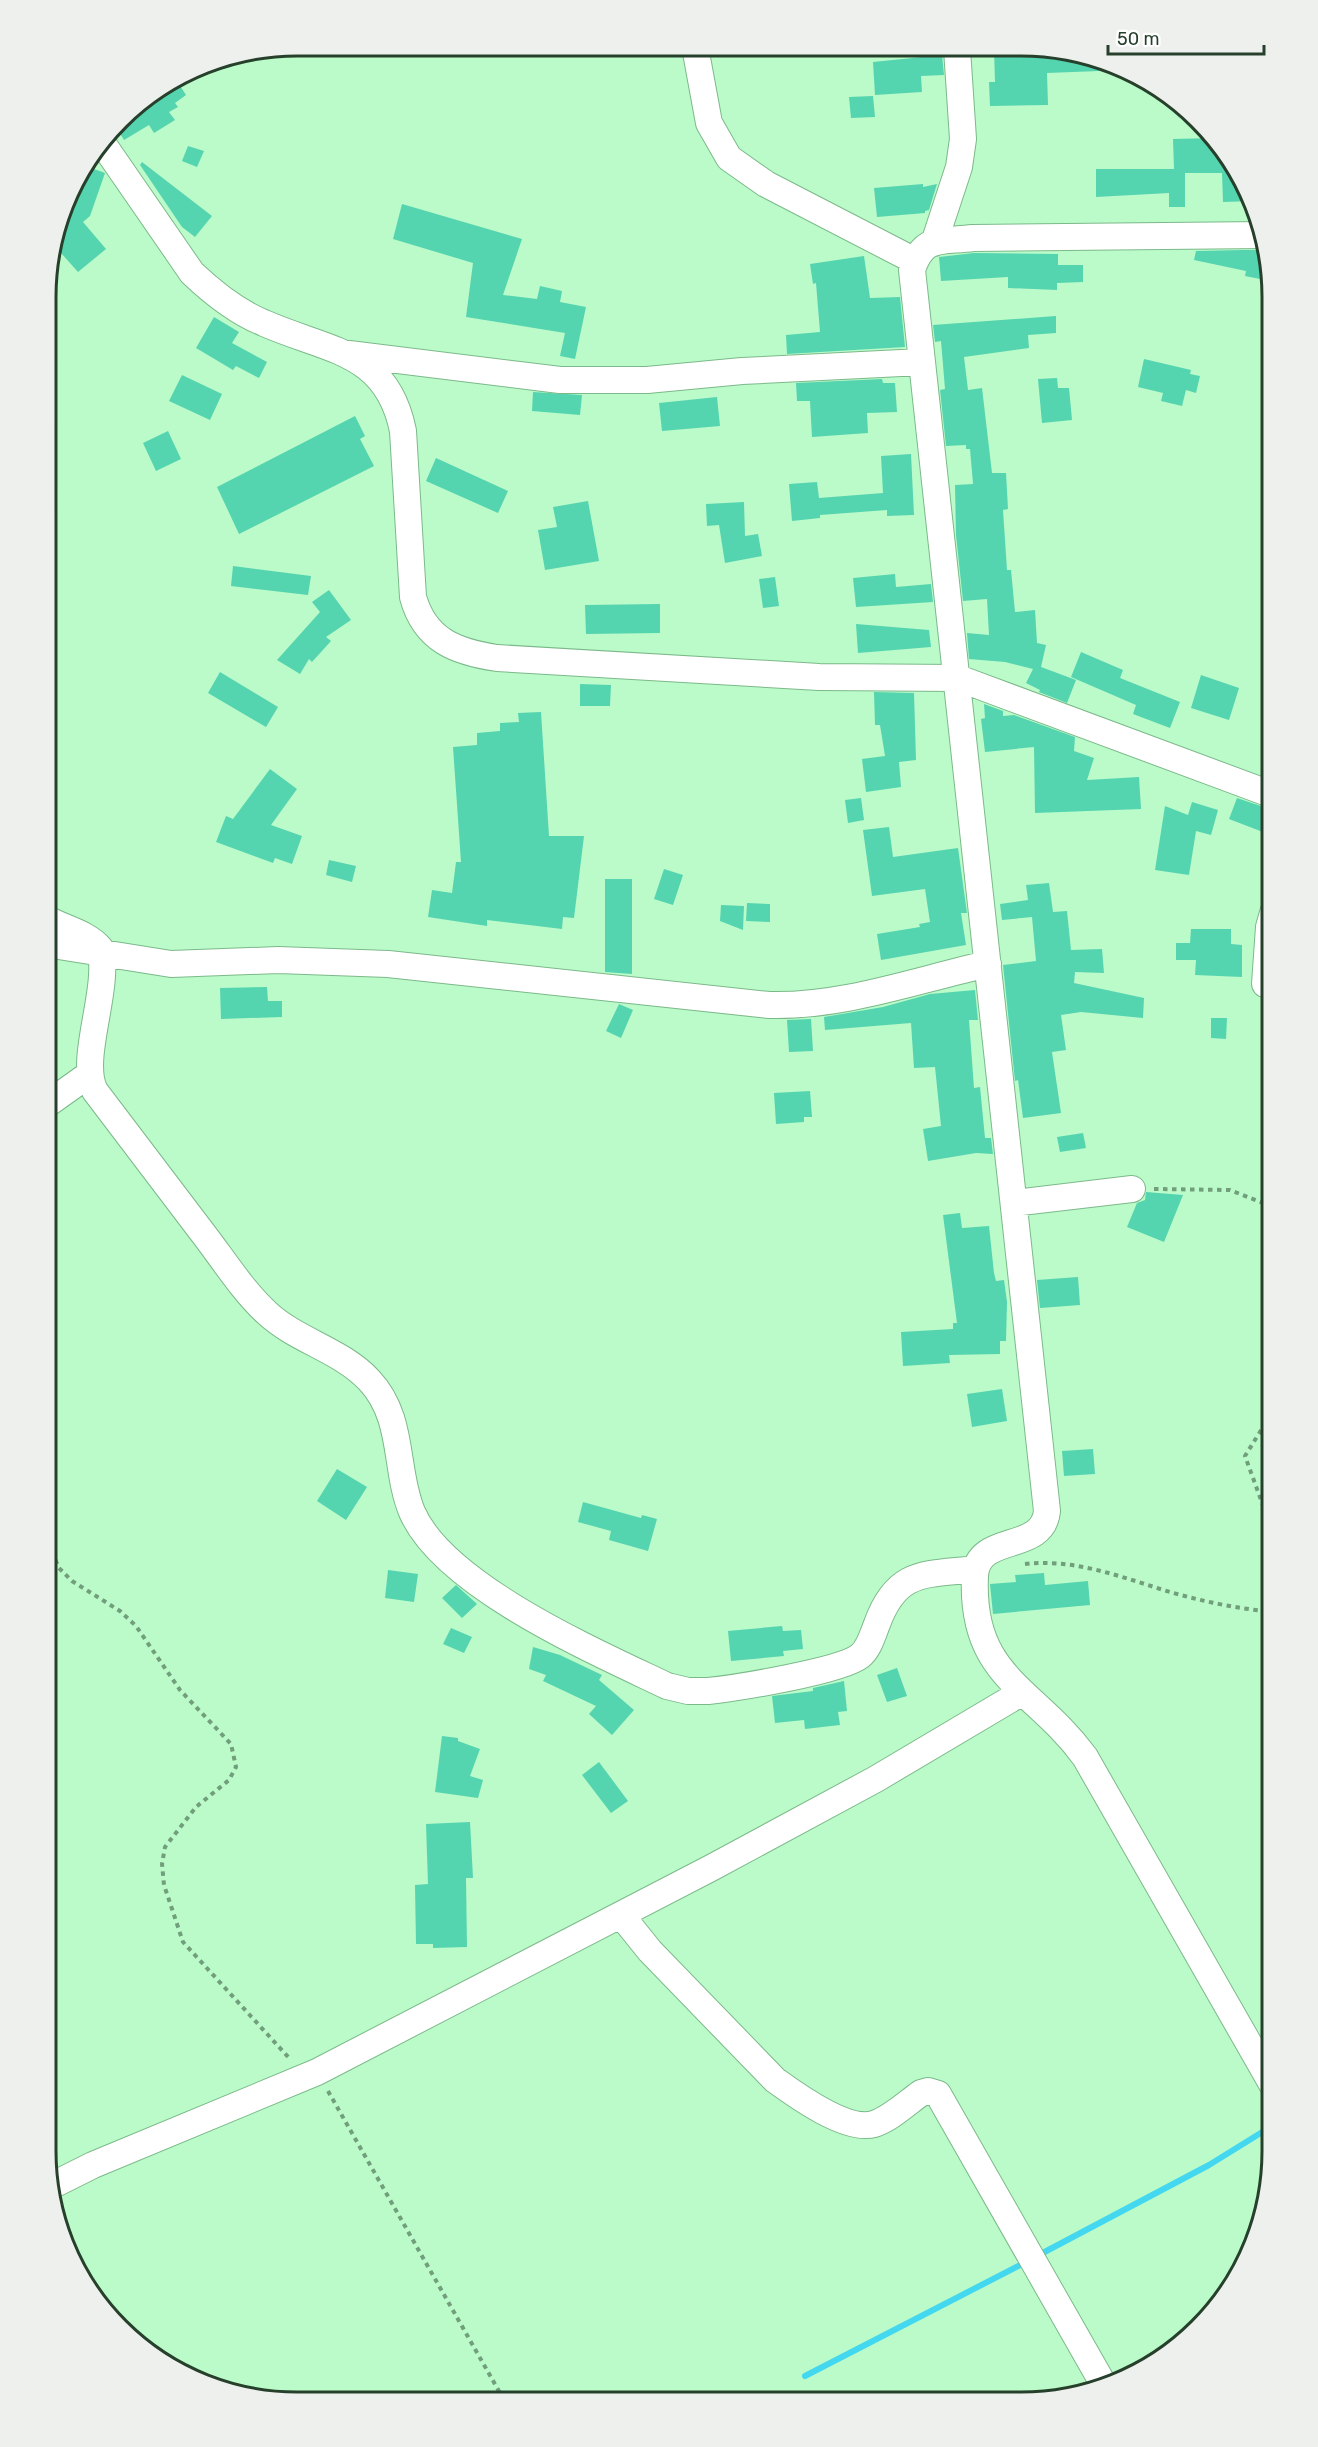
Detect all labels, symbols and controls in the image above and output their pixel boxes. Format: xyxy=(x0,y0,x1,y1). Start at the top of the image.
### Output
scale bar xyxy=(1108,18,1264,56)
text: 50 m xyxy=(1117,28,1160,50)

